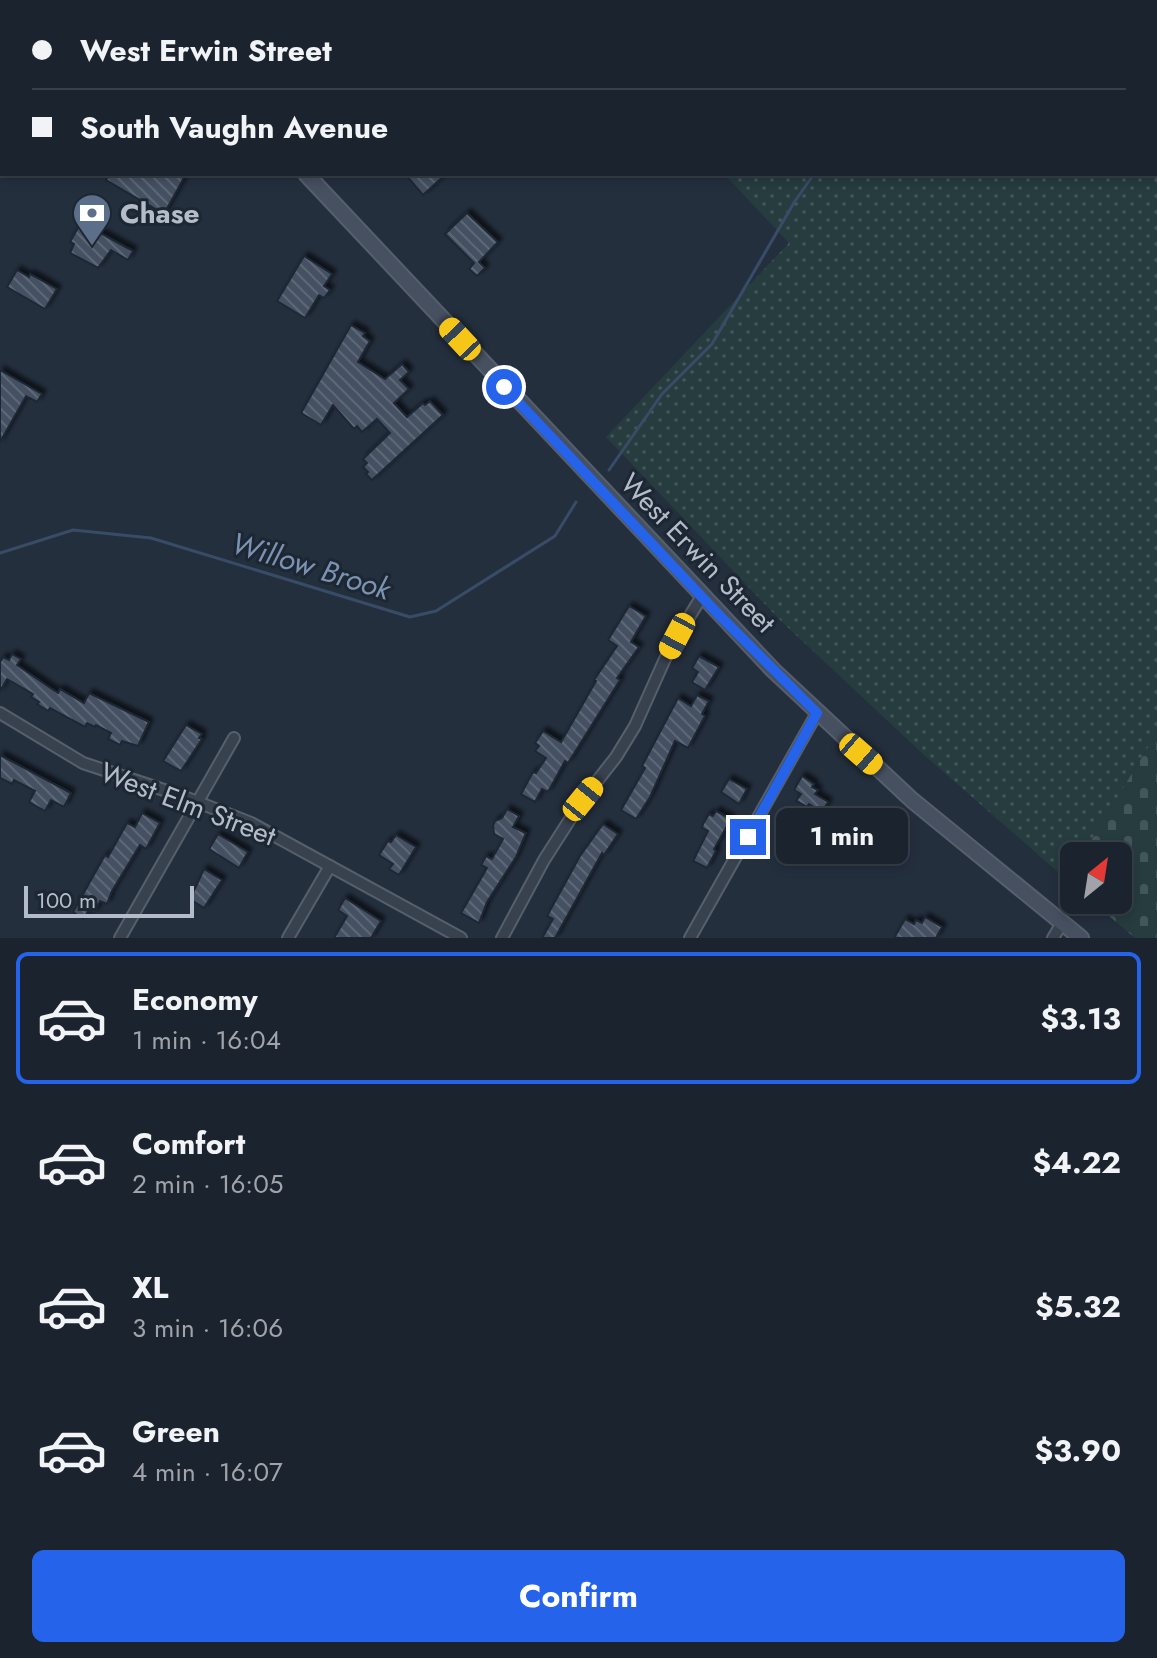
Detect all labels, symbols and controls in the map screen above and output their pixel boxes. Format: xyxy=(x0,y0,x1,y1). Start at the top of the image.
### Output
text: West Erwin Street xyxy=(80,29,332,72)
text: South Vaughn Avenue xyxy=(80,106,388,149)
bank icon: Chase xyxy=(71,192,113,247)
place label: Chase xyxy=(120,193,199,234)
car xyxy=(435,313,485,365)
route start xyxy=(486,369,522,405)
street label: West Erwin Street xyxy=(611,464,785,642)
water label: Willow Brook xyxy=(226,521,397,611)
car xyxy=(655,609,699,663)
car xyxy=(835,729,887,779)
street label: West Elm Street xyxy=(94,752,282,856)
car xyxy=(559,773,607,825)
callout: 1 min xyxy=(776,809,908,865)
text: 1 min xyxy=(810,817,874,855)
route end xyxy=(730,819,766,855)
north arrow xyxy=(1060,842,1132,914)
map controls xyxy=(1060,842,1132,914)
scale bar xyxy=(24,882,194,918)
text: 100 m xyxy=(36,884,96,916)
text: Economy xyxy=(132,978,258,1021)
icon: car xyxy=(36,982,108,1054)
text: $3.13 xyxy=(1041,997,1121,1040)
text: 1 min · 16:04 xyxy=(132,1021,281,1059)
text: Comfort xyxy=(132,1122,245,1165)
icon: car xyxy=(36,1126,108,1198)
text: $4.22 xyxy=(1032,1141,1121,1184)
text: 2 min · 16:05 xyxy=(132,1165,283,1203)
text: XL xyxy=(132,1266,168,1309)
icon: car xyxy=(36,1270,108,1342)
text: $5.32 xyxy=(1035,1285,1121,1328)
text: 3 min · 16:06 xyxy=(132,1309,283,1347)
text: Green xyxy=(132,1410,220,1453)
icon: car xyxy=(36,1414,108,1486)
text: $3.90 xyxy=(1035,1429,1121,1472)
text: 4 min · 16:07 xyxy=(132,1453,283,1491)
button: Confirm xyxy=(32,1550,1125,1642)

